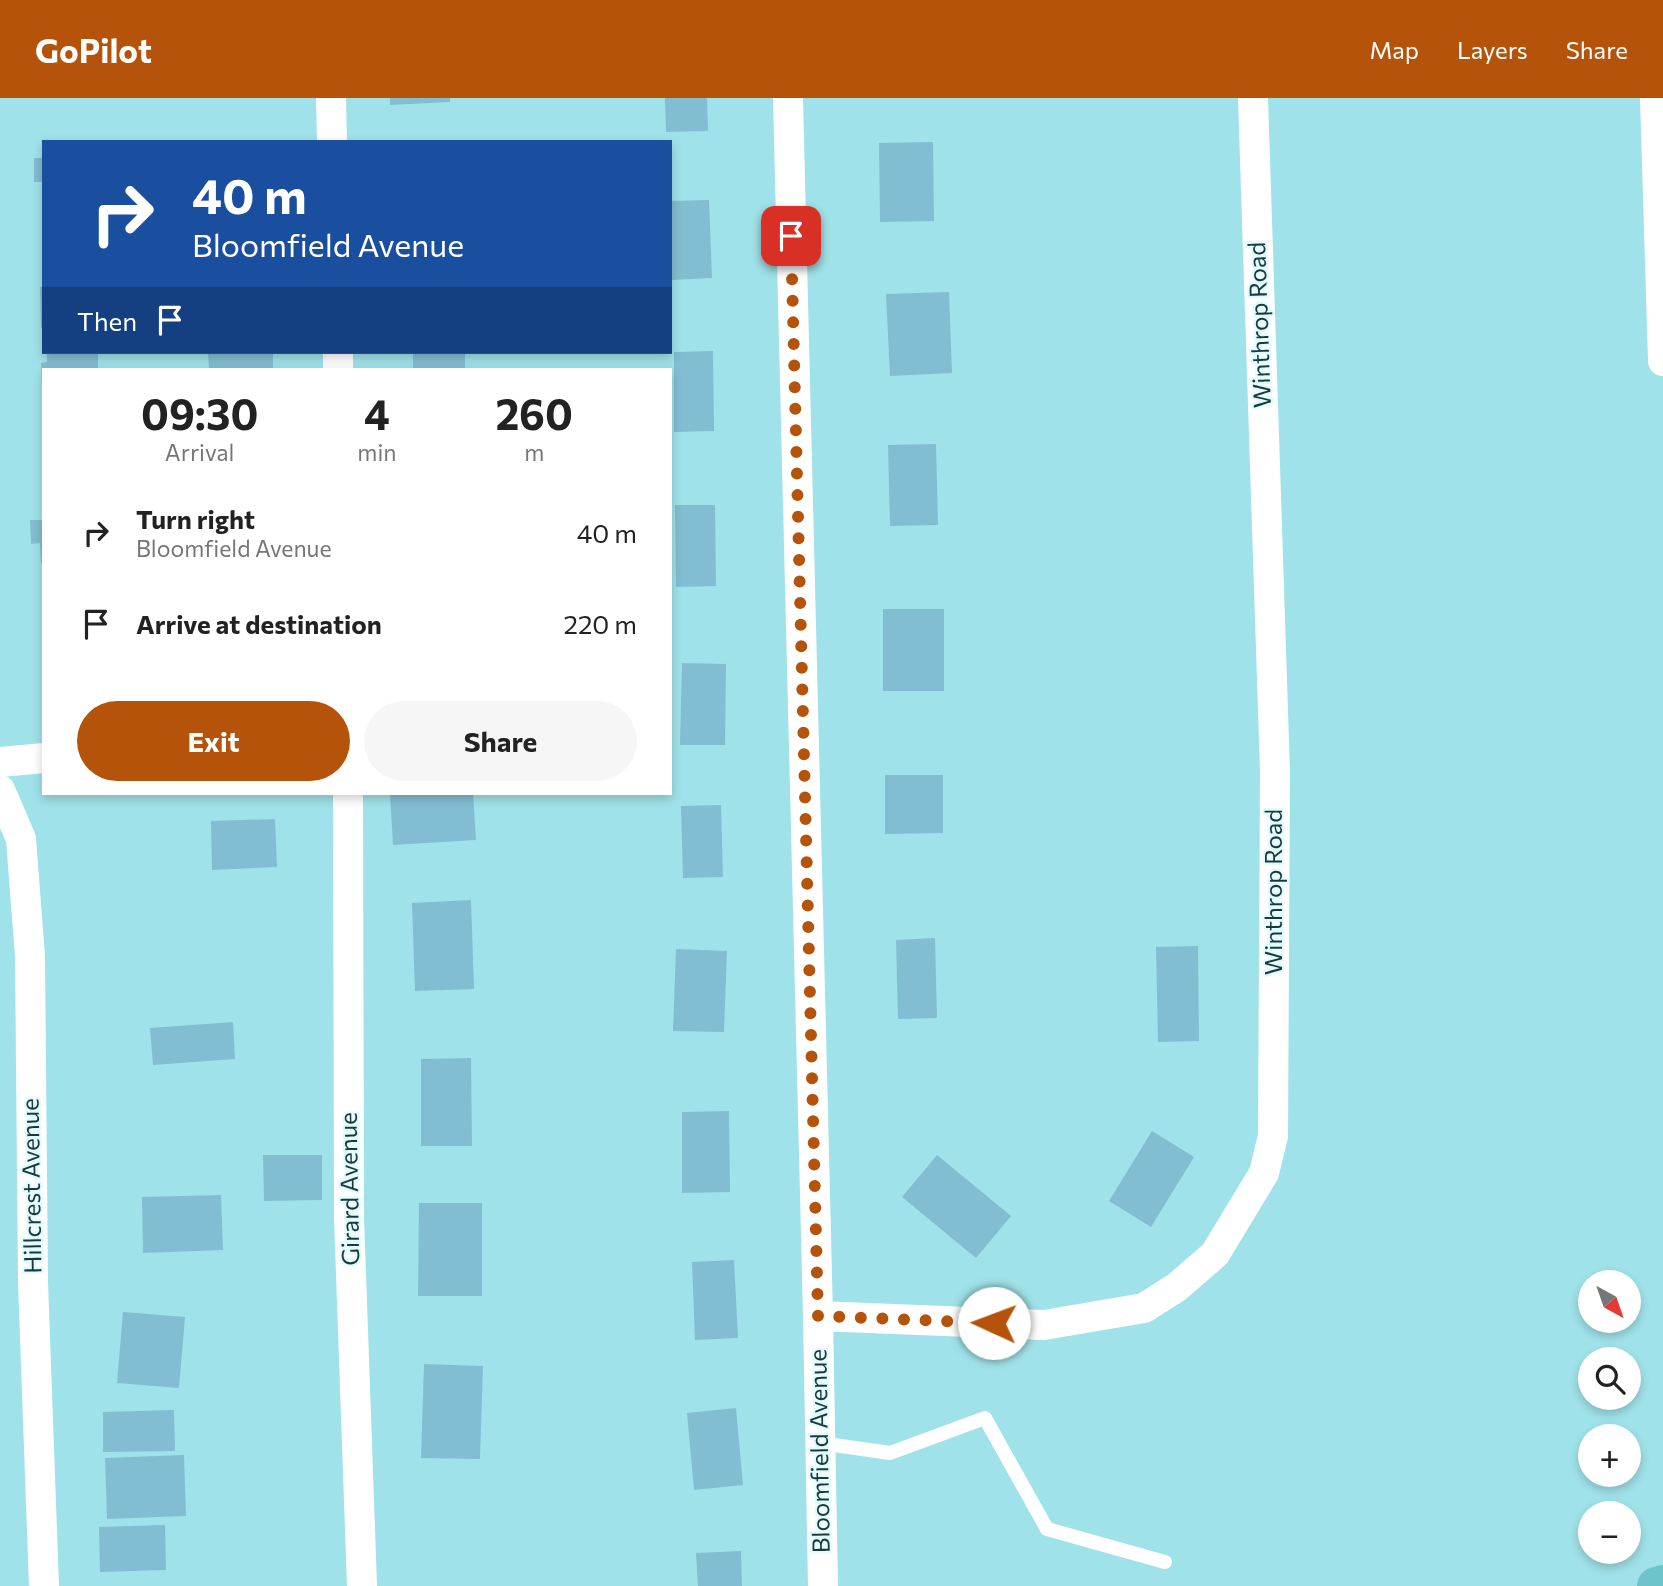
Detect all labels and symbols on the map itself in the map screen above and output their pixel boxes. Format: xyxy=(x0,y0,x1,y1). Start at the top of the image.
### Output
pin xyxy=(761,206,821,266)
street label: Winthrop Road xyxy=(1241,241,1276,409)
street label: Winthrop Road xyxy=(1258,809,1287,975)
street label: Hillcrest Avenue xyxy=(14,1098,47,1274)
street label: Girard Avenue xyxy=(333,1112,364,1266)
north arrow xyxy=(1578,1270,1642,1334)
position arrow xyxy=(957,1286,1031,1360)
street label: Bloomfield Avenue xyxy=(802,1349,835,1553)

